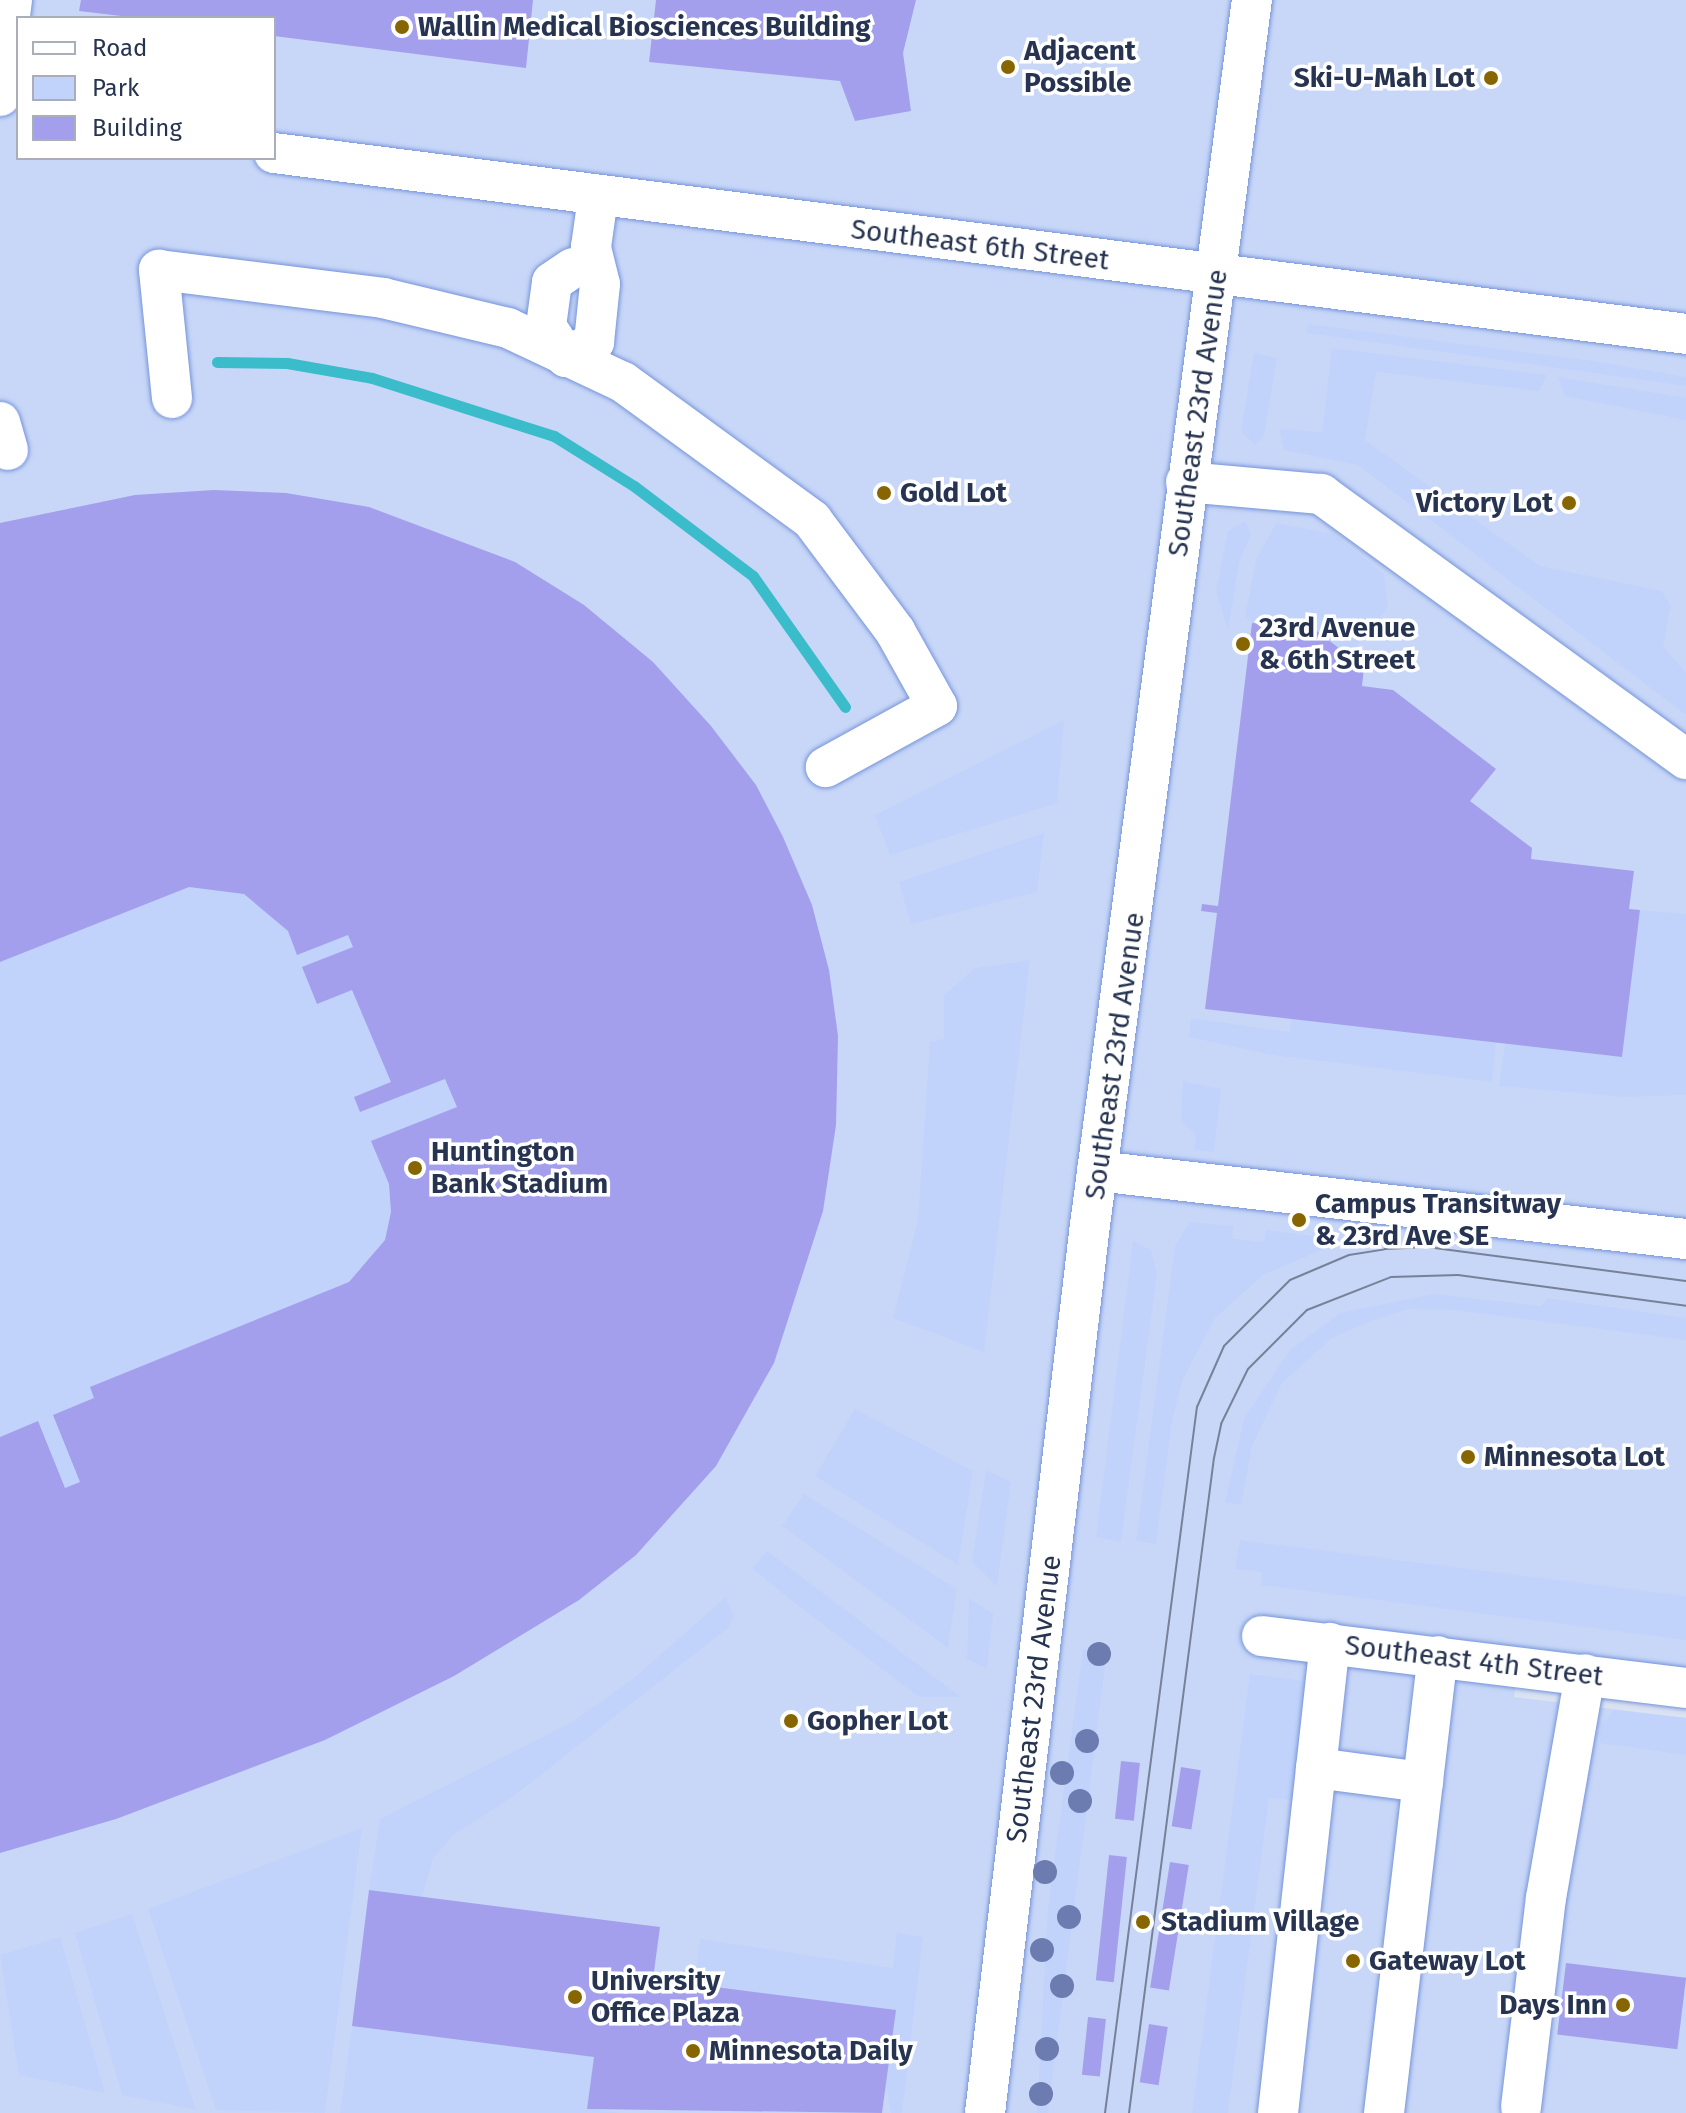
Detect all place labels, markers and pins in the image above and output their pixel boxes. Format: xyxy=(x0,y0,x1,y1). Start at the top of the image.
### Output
place label: Wallin Medical Biosciences Building xyxy=(418,10,871,44)
marker: Wallin Medical Biosciences Building xyxy=(393,18,411,36)
place label: Adjacent Possible xyxy=(1024,34,1136,100)
marker: Adjacent Possible xyxy=(999,58,1017,76)
place label: Ski-U-Mah Lot xyxy=(1294,61,1475,95)
marker: Ski-U-Mah Lot xyxy=(1482,69,1500,87)
place label: Gold Lot xyxy=(900,476,1007,510)
marker: Gold Lot xyxy=(875,484,893,502)
place label: Victory Lot xyxy=(1416,486,1553,520)
marker: Victory Lot xyxy=(1560,494,1578,512)
place label: 23rd Avenue & 6th Street xyxy=(1259,611,1415,677)
marker: 23rd Avenue & 6th Street xyxy=(1234,635,1252,653)
place label: Huntington Bank Stadium xyxy=(431,1135,608,1201)
marker: Huntington Bank Stadium xyxy=(406,1159,424,1177)
place label: Campus Transitway & 23rd Ave SE xyxy=(1315,1187,1561,1253)
marker: Campus Transitway & 23rd Ave SE xyxy=(1290,1211,1308,1229)
place label: Minnesota Lot xyxy=(1484,1440,1665,1474)
marker: Minnesota Lot xyxy=(1459,1448,1477,1466)
place label: Gopher Lot xyxy=(807,1704,948,1738)
marker: Gopher Lot xyxy=(782,1712,800,1730)
place label: Stadium Village xyxy=(1161,1905,1360,1939)
marker: Stadium Village xyxy=(1132,1911,1154,1933)
place label: Gateway Lot xyxy=(1369,1944,1526,1978)
marker: Gateway Lot xyxy=(1344,1952,1362,1970)
place label: University Office Plaza xyxy=(591,1964,740,2030)
marker: University Office Plaza xyxy=(566,1988,584,2006)
place label: Days Inn xyxy=(1499,1988,1607,2022)
marker: Days Inn xyxy=(1614,1996,1632,2014)
place label: Minnesota Daily xyxy=(709,2034,913,2068)
marker: Minnesota Daily xyxy=(684,2042,702,2060)

